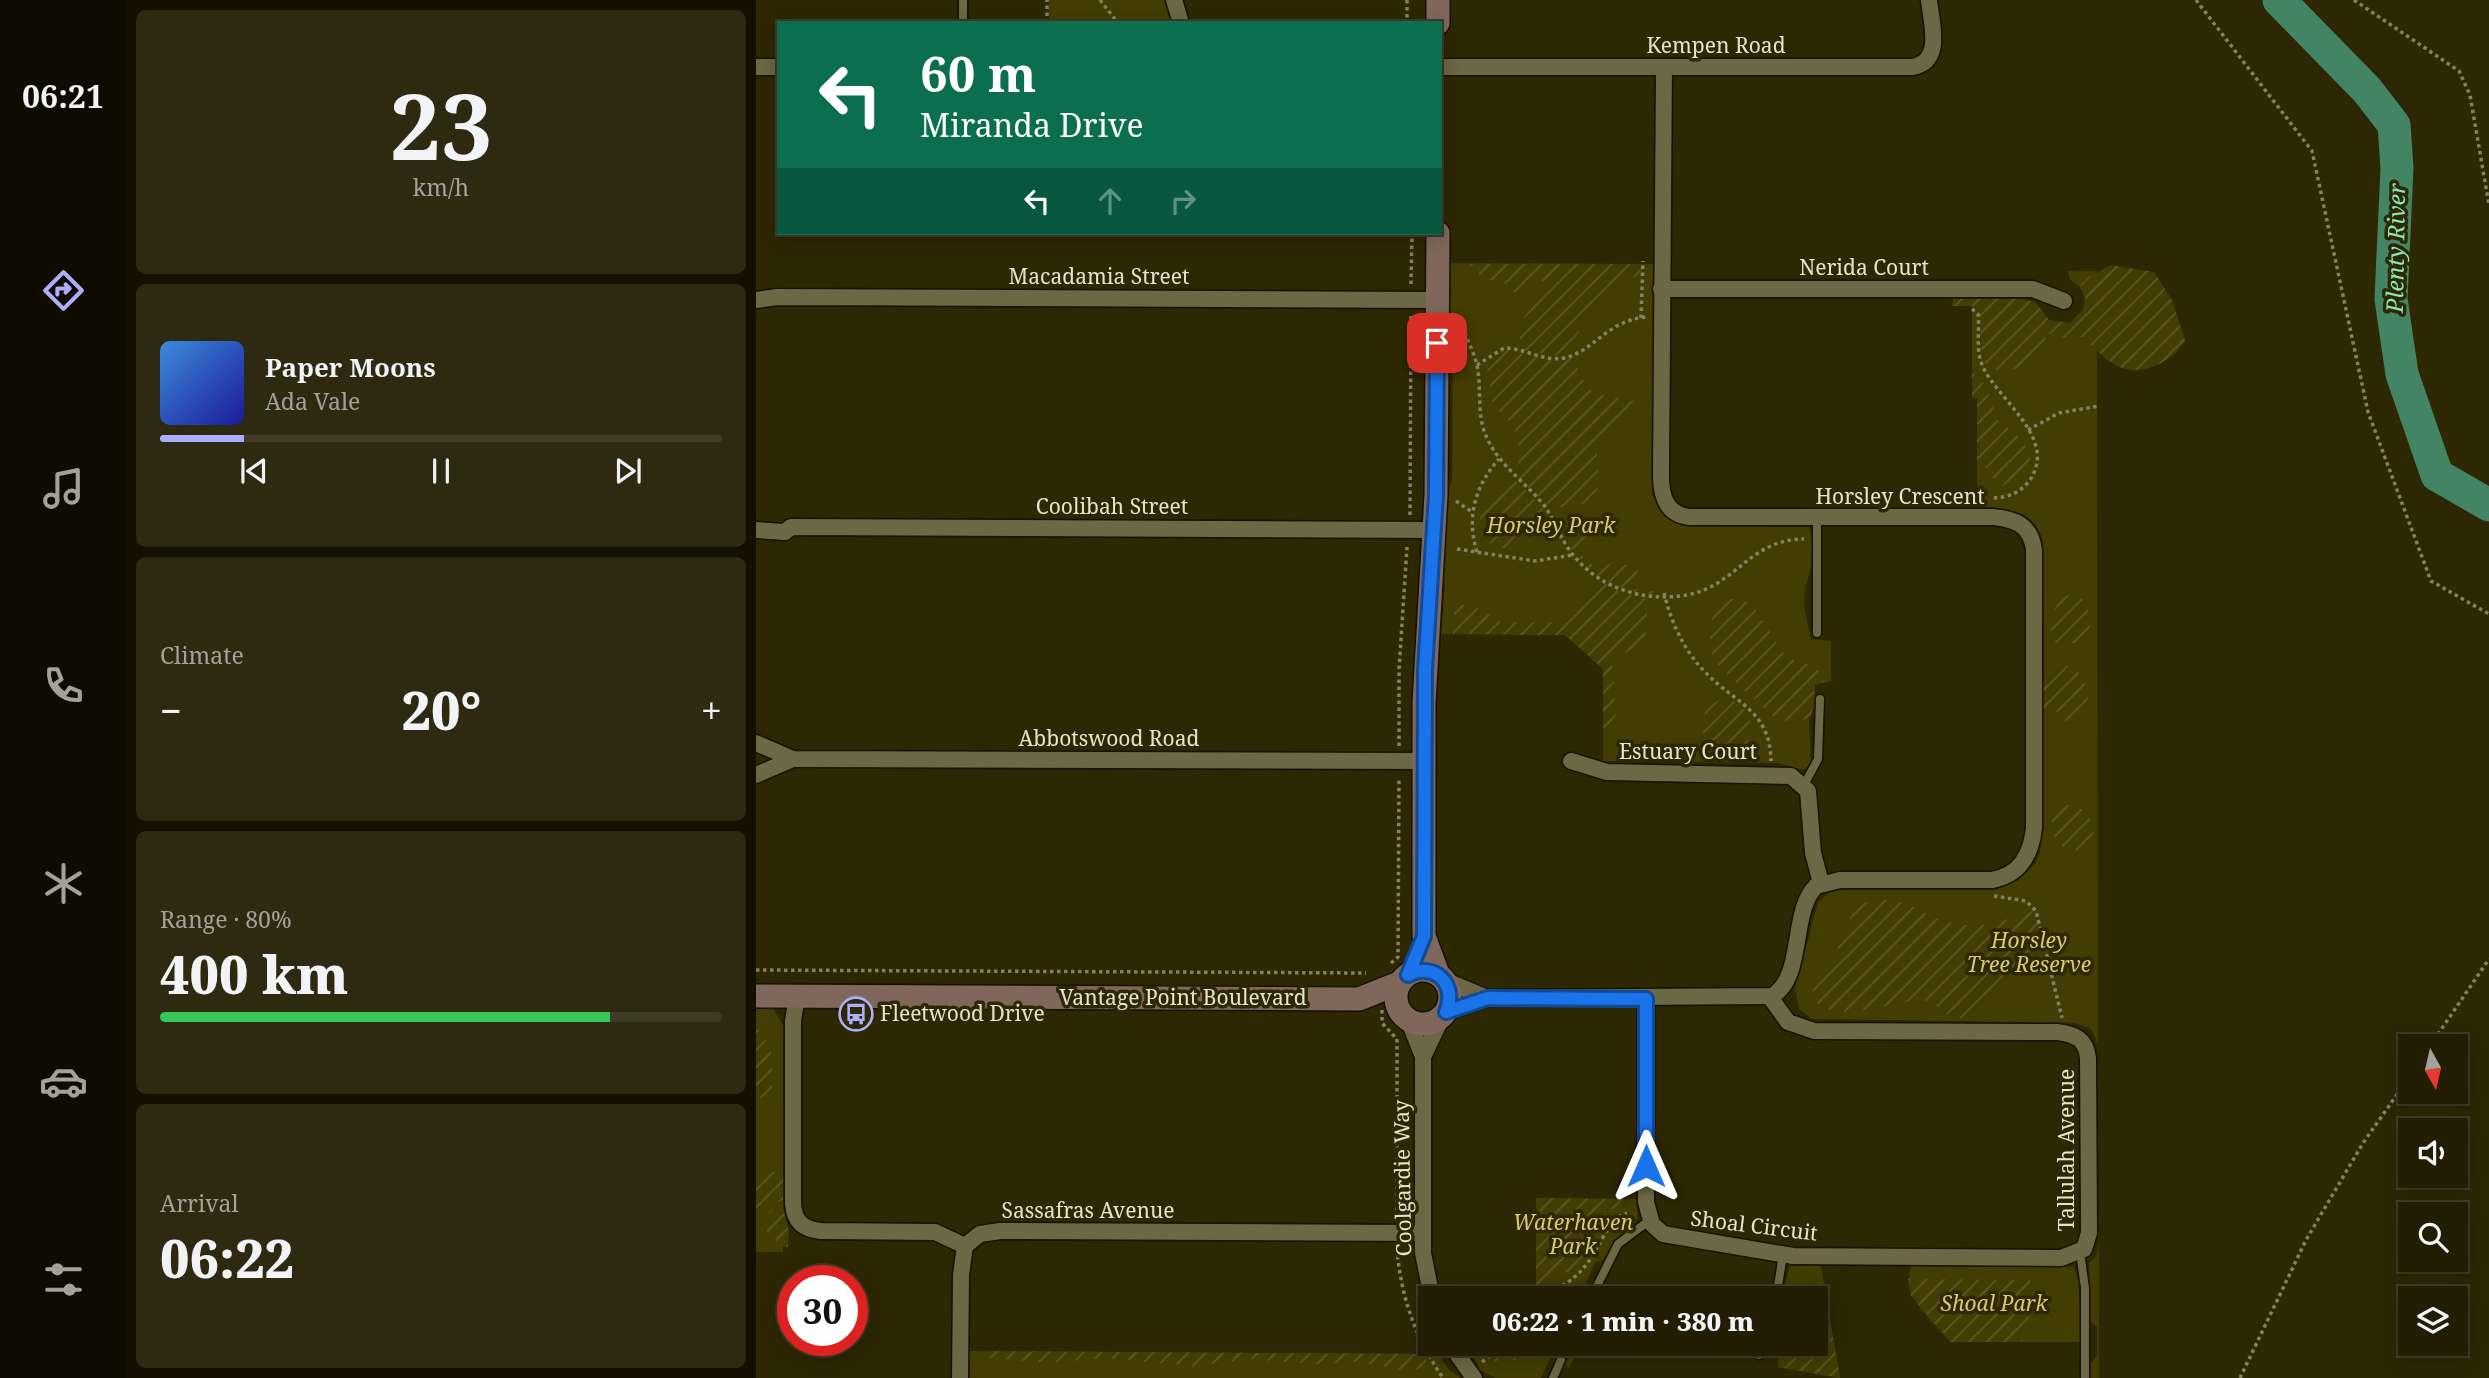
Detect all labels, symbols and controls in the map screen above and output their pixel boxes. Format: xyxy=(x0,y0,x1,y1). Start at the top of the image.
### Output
street label: Kempen Road xyxy=(1646,31,1786,59)
text: 60 m xyxy=(920,40,1036,106)
icon: left xyxy=(805,49,896,140)
text: 23 xyxy=(390,63,492,187)
text: 06:21 xyxy=(22,74,104,117)
text: Miranda Drive xyxy=(920,103,1144,146)
text: km/h xyxy=(413,171,469,203)
icon: left xyxy=(1018,182,1056,220)
icon: ahead xyxy=(1091,182,1129,220)
icon: right xyxy=(1164,182,1202,220)
water label: Plenty River xyxy=(2378,183,2412,314)
street label: Nerida Court xyxy=(1799,253,1929,281)
street label: Macadamia Street xyxy=(1009,262,1189,290)
icon: directions xyxy=(39,266,88,315)
pin xyxy=(1407,313,1467,373)
icon: arrive xyxy=(1418,324,1456,362)
text: Paper Moons xyxy=(265,349,436,385)
text: Ada Vale xyxy=(265,385,360,417)
icon: previous xyxy=(235,452,273,490)
icon: pause xyxy=(422,452,460,490)
icon: next xyxy=(609,452,647,490)
icon: music xyxy=(39,464,88,513)
street label: Horsley Crescent xyxy=(1815,482,1985,510)
street label: Coolibah Street xyxy=(1036,492,1188,520)
park label: Horsley Park xyxy=(1486,511,1616,539)
text: Climate xyxy=(160,639,244,671)
icon: phone xyxy=(39,661,88,710)
text: 20° xyxy=(401,674,481,745)
text: − xyxy=(160,684,182,736)
text: + xyxy=(701,684,722,736)
street label: Abbotswood Road xyxy=(1019,724,1200,752)
street label: Estuary Court xyxy=(1619,737,1757,765)
icon: climate xyxy=(39,859,88,908)
text: Range · 80% xyxy=(160,903,292,935)
park label: Horsley Tree Reserve xyxy=(1967,926,2091,978)
text: 400 km xyxy=(160,938,348,1009)
street label: Vantage Point Boulevard xyxy=(1059,983,1307,1011)
bus stop icon: Fleetwood Drive xyxy=(837,995,875,1033)
place label: Fleetwood Drive xyxy=(880,999,1045,1027)
north arrow xyxy=(2398,1034,2468,1104)
map controls xyxy=(2398,1034,2468,1356)
icon: car xyxy=(39,1057,88,1106)
street label: Tallulah Avenue xyxy=(2052,1069,2080,1231)
street label: Coolgardie Way xyxy=(1387,1099,1417,1257)
button: sound xyxy=(2398,1118,2468,1188)
position arrow xyxy=(1609,1129,1683,1203)
text: Arrival xyxy=(160,1187,239,1219)
street label: Sassafras Avenue xyxy=(1001,1196,1175,1224)
button: search xyxy=(2398,1202,2468,1272)
street label: Shoal Circuit xyxy=(1689,1203,1819,1247)
park label: Waterhaven Park xyxy=(1513,1208,1633,1260)
text: 06:22 xyxy=(160,1222,294,1293)
icon: filters xyxy=(39,1255,88,1304)
speed limit sign: 30 xyxy=(777,1265,868,1356)
button: layers xyxy=(2398,1286,2468,1356)
park label: Shoal Park xyxy=(1940,1289,2049,1317)
text: 06:22 · 1 min · 380 m xyxy=(1492,1303,1754,1339)

